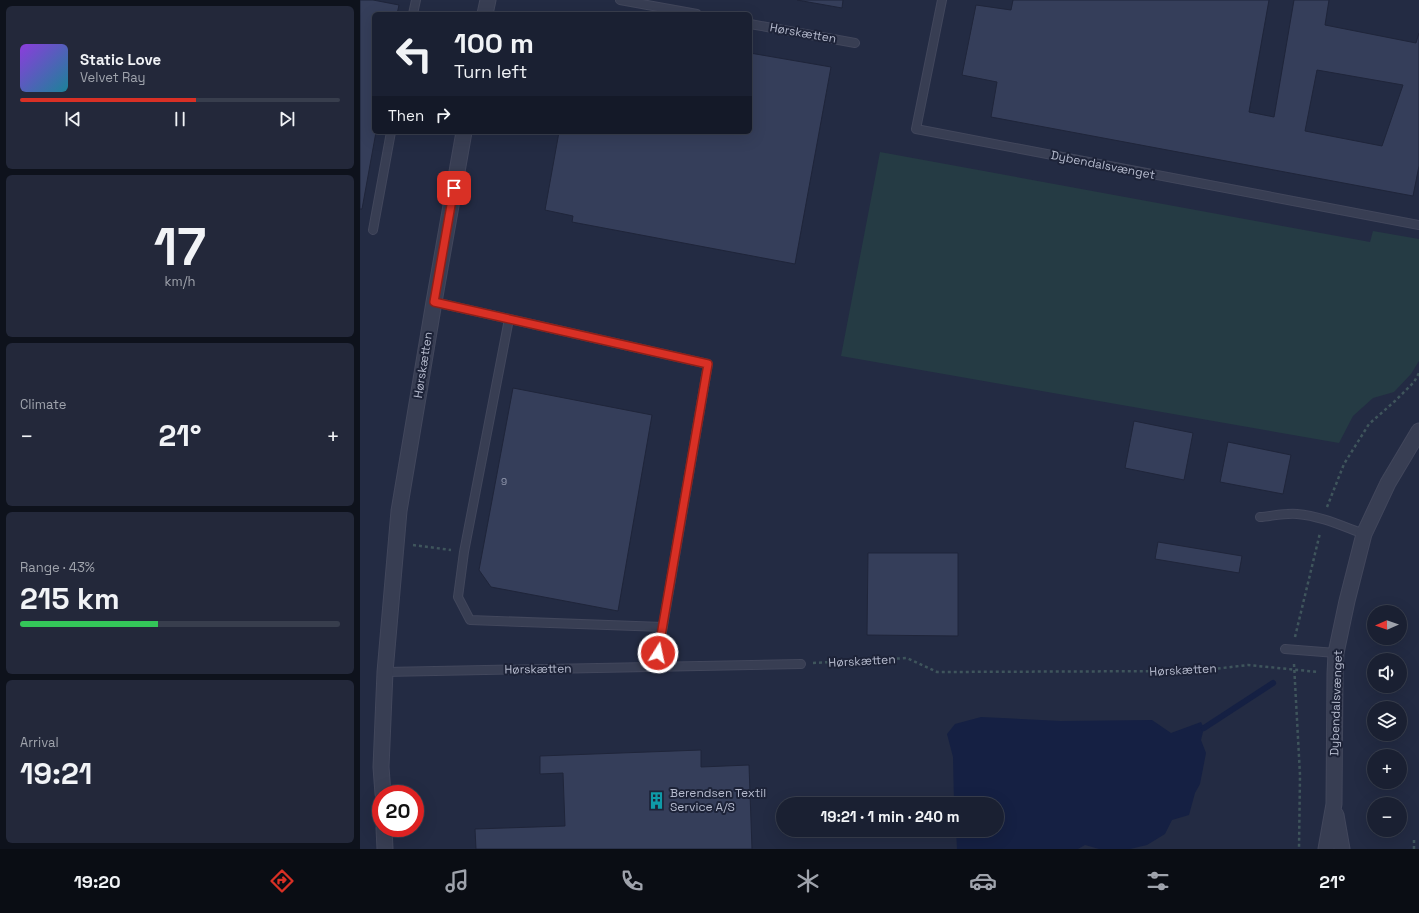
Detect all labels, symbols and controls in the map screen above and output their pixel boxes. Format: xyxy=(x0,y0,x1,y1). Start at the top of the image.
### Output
street label: Hørskætten xyxy=(768,19,838,47)
text: 100 m xyxy=(454,25,534,61)
icon: left xyxy=(388,28,440,80)
text: Static Love xyxy=(80,50,161,69)
text: Turn left xyxy=(454,60,527,83)
text: Velvet Ray xyxy=(80,69,145,86)
icon: right xyxy=(432,104,454,126)
text: Then xyxy=(388,106,424,125)
icon: previous xyxy=(62,108,84,130)
icon: pause xyxy=(169,108,191,130)
icon: next xyxy=(276,108,298,130)
street label: Dybendalsvænget xyxy=(1049,147,1157,183)
pin xyxy=(437,171,471,205)
icon: arrive xyxy=(443,177,465,199)
text: 17 xyxy=(154,214,206,280)
text: km/h xyxy=(165,273,195,290)
street label: Hørskætten xyxy=(410,331,436,399)
text: Climate xyxy=(20,396,66,413)
text: 21° xyxy=(158,416,202,455)
text: − xyxy=(20,422,34,450)
text: + xyxy=(326,422,340,450)
house number: 9 xyxy=(501,475,507,488)
text: Range · 43% xyxy=(20,559,95,576)
text: 215 km xyxy=(20,579,120,618)
north arrow xyxy=(1367,605,1407,645)
map controls xyxy=(1367,605,1407,837)
position arrow xyxy=(637,632,679,674)
street label: Dybendalsvænget xyxy=(1326,650,1346,756)
street label: Hørskætten xyxy=(828,651,896,671)
button: sound xyxy=(1367,653,1407,693)
street label: Hørskætten xyxy=(504,660,572,678)
street label: Hørskætten xyxy=(1149,660,1217,680)
button: layers xyxy=(1367,701,1407,741)
text: Arrival xyxy=(20,734,59,751)
button: + xyxy=(1367,749,1407,789)
text: 19:21 xyxy=(20,754,92,793)
speed limit sign: 20 xyxy=(372,785,424,837)
place label: Berendsen Textil Service A/S xyxy=(670,785,766,815)
building icon: Berendsen Textil Service A/S xyxy=(647,790,667,810)
button: − xyxy=(1367,797,1407,837)
text: 19:21 · 1 min · 240 m xyxy=(820,807,960,826)
icon: directions xyxy=(268,867,296,895)
icon: music xyxy=(443,867,471,895)
icon: phone xyxy=(618,867,646,895)
icon: climate xyxy=(794,867,822,895)
icon: car xyxy=(969,867,997,895)
icon: filters xyxy=(1144,867,1172,895)
text: 19:20 xyxy=(74,870,121,893)
text: 21° xyxy=(1319,870,1345,893)

